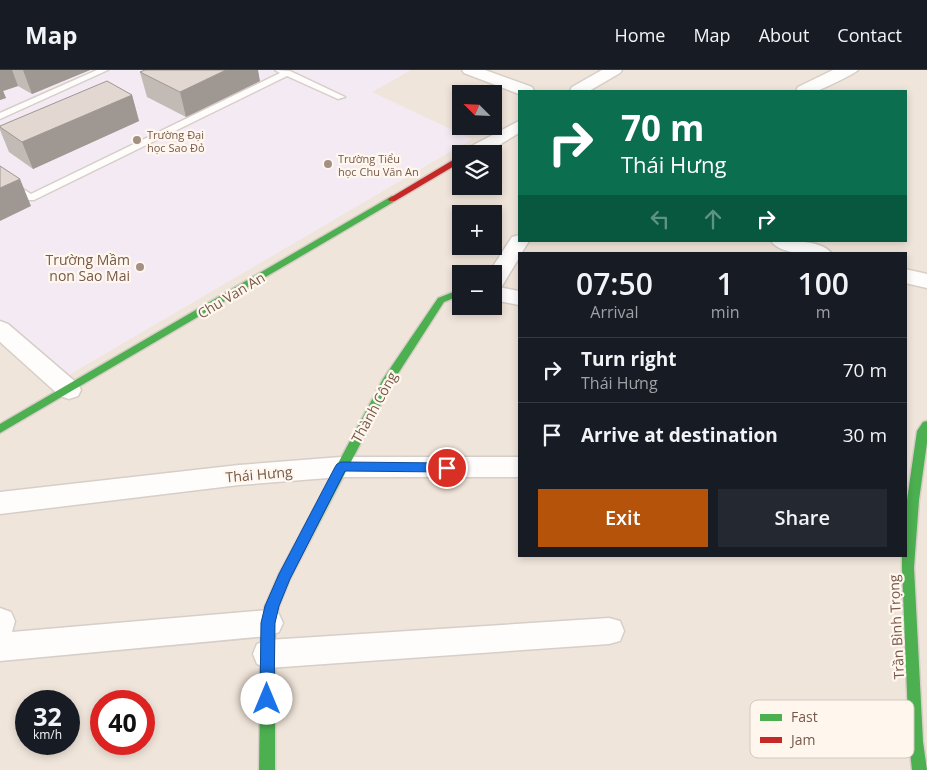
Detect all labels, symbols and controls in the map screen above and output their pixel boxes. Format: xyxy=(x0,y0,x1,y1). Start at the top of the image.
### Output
text: Map xyxy=(25,18,77,51)
text: Home xyxy=(615,23,665,47)
text: Map xyxy=(693,23,731,47)
text: About xyxy=(759,23,809,47)
text: Contact xyxy=(837,23,902,47)
north arrow xyxy=(452,85,502,135)
map controls xyxy=(452,85,502,315)
text: 70 m xyxy=(621,104,704,151)
icon: right xyxy=(538,110,603,175)
place label: Trường Đại học Sao Đỏ xyxy=(147,127,205,155)
marker: Trường Đại học Sao Đỏ xyxy=(131,134,143,146)
button: layers xyxy=(452,145,502,195)
text: Thái Hưng xyxy=(621,149,726,179)
place label: Trường Tiểu học Chu Văn An xyxy=(338,151,419,179)
marker: Trường Tiểu học Chu Văn An xyxy=(322,158,334,170)
button: + xyxy=(452,205,502,255)
icon: left xyxy=(646,205,674,233)
icon: ahead xyxy=(699,205,727,233)
icon: right xyxy=(752,205,780,233)
place label: Trường Mầm non Sao Mai xyxy=(46,250,130,285)
marker: Trường Mầm non Sao Mai xyxy=(134,261,146,273)
text: 07:50 xyxy=(576,263,653,304)
text: 1 xyxy=(717,263,734,304)
text: 100 xyxy=(798,263,849,304)
button: − xyxy=(452,265,502,315)
street label: Chu Van An xyxy=(194,267,268,323)
text: Arrival xyxy=(590,301,639,323)
text: min xyxy=(711,301,740,323)
text: m xyxy=(816,301,831,323)
text: Turn right xyxy=(581,346,676,372)
icon: right xyxy=(538,356,566,384)
text: 70 m xyxy=(843,357,887,383)
street label: Thành Công xyxy=(347,368,401,446)
text: Thái Hưng xyxy=(581,372,658,394)
icon: arrive xyxy=(538,421,566,449)
text: Arrive at destination xyxy=(581,422,778,448)
text: 30 m xyxy=(843,422,887,448)
pin xyxy=(426,447,468,489)
icon: arrive xyxy=(433,454,461,482)
street label: Thái Hưng xyxy=(225,462,294,486)
button: Exit xyxy=(538,489,708,547)
button: Share xyxy=(718,489,887,547)
street label: Trần Bình Trọng xyxy=(884,574,908,680)
position arrow xyxy=(240,672,292,724)
speed limit sign: 40 xyxy=(90,690,155,755)
text: 32 xyxy=(33,699,62,733)
legend xyxy=(750,700,914,758)
text: Fast xyxy=(791,707,818,726)
text: km/h xyxy=(33,726,62,743)
text: Jam xyxy=(789,730,816,749)

